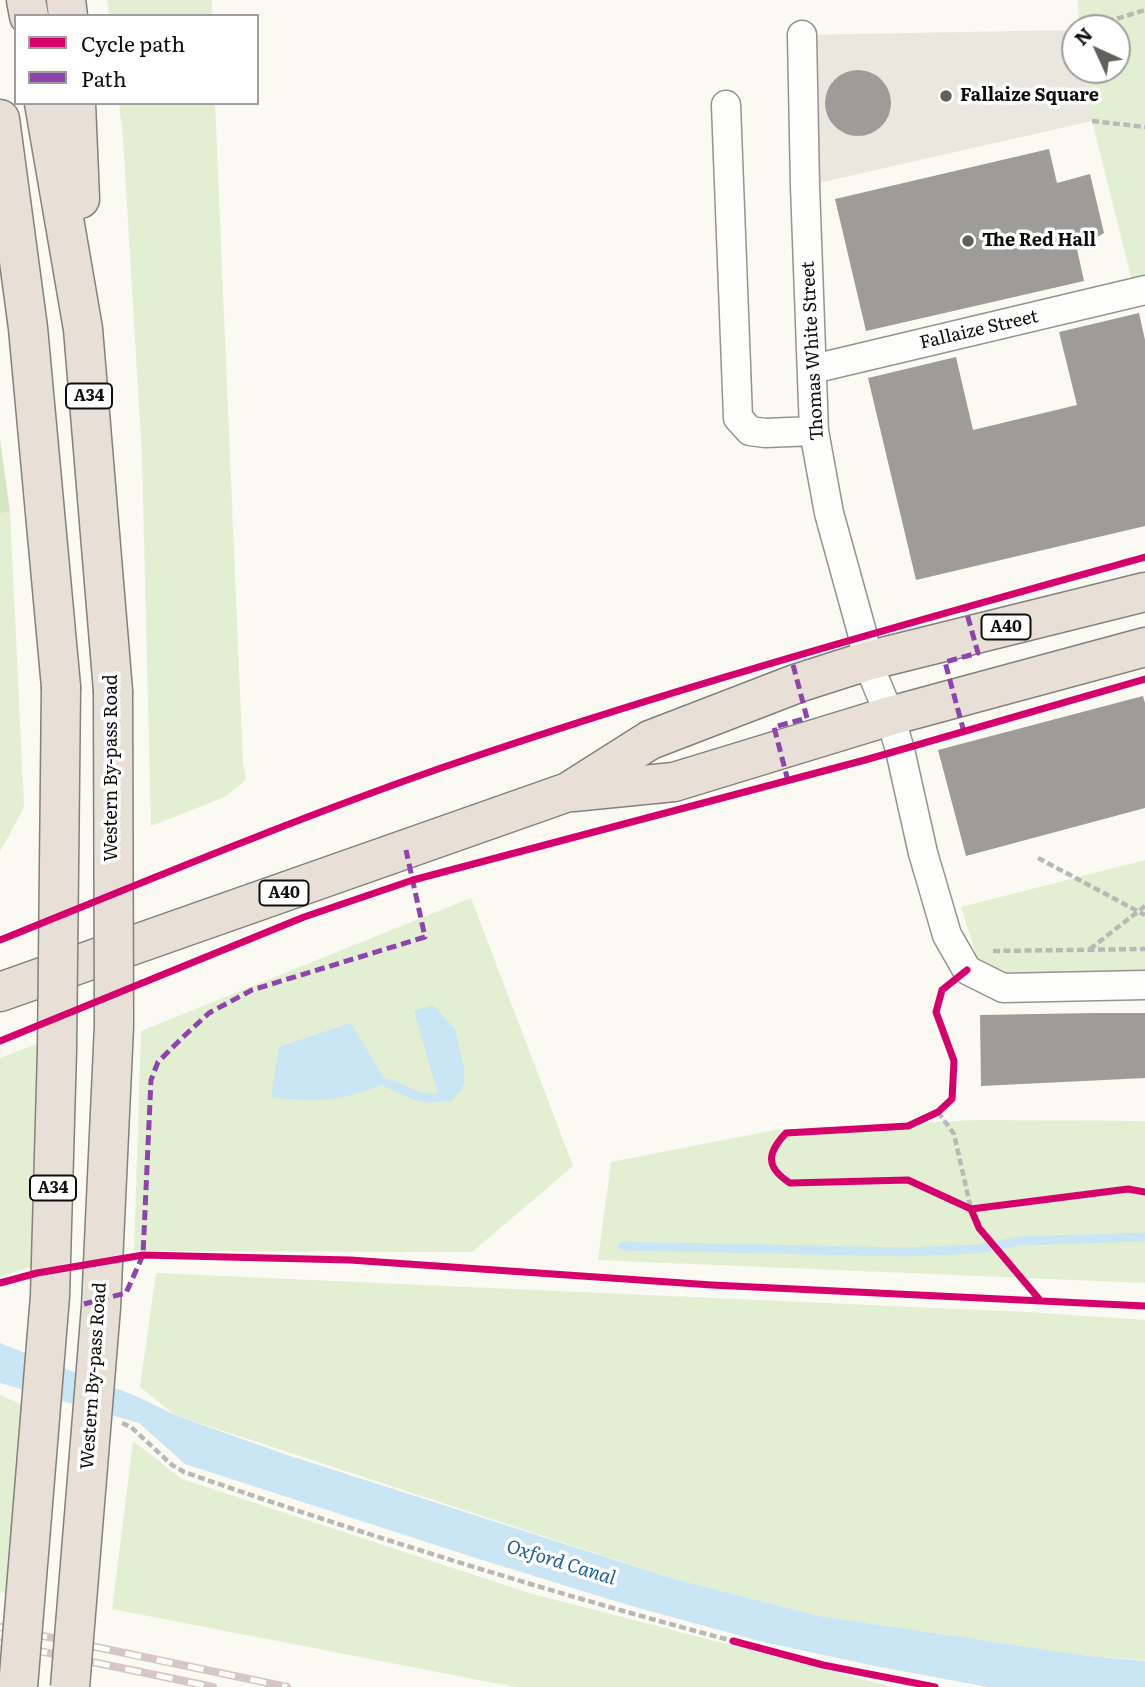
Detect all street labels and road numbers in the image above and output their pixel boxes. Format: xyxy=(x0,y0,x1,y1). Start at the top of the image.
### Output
street label: Thomas White Street xyxy=(798,261,828,441)
street label: Fallaize Street xyxy=(918,306,1040,354)
road number: A34 xyxy=(66,384,112,408)
road number: A40 xyxy=(982,614,1030,640)
street label: Western By-pass Road xyxy=(101,674,123,862)
road number: A40 xyxy=(260,880,308,906)
road number: A34 xyxy=(30,1176,76,1200)
street label: Western By-pass Road xyxy=(77,1282,111,1470)

